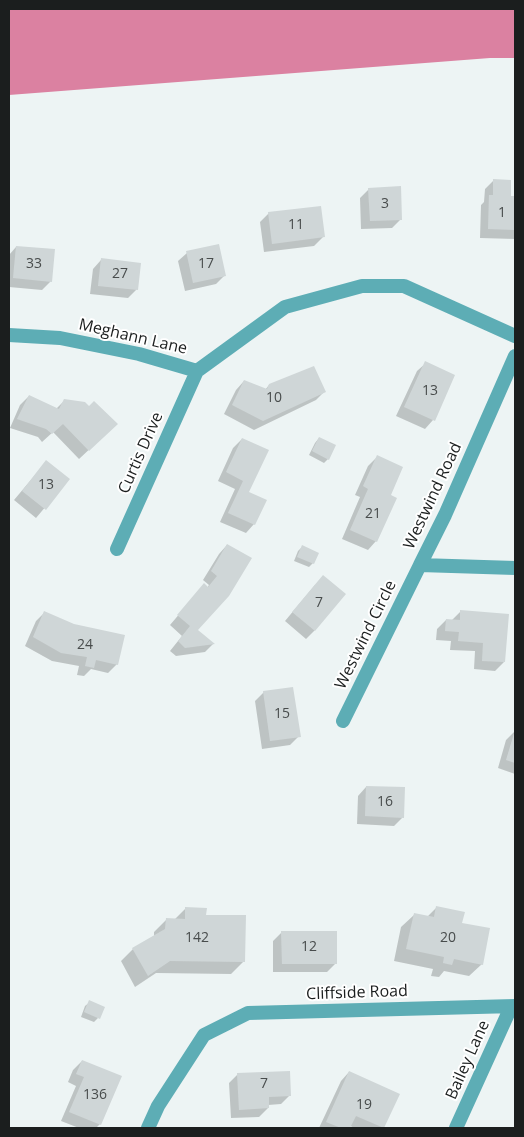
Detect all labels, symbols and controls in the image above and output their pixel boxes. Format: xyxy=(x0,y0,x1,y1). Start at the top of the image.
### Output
house number: 3 xyxy=(381,196,389,212)
house number: 1 xyxy=(498,205,506,221)
house number: 11 xyxy=(288,217,304,233)
house number: 33 xyxy=(26,256,42,272)
house number: 17 xyxy=(198,256,214,272)
house number: 27 xyxy=(112,266,128,282)
street label: Meghann Lane xyxy=(77,315,189,359)
house number: 13 xyxy=(422,383,438,399)
house number: 10 xyxy=(266,390,282,406)
street label: Curtis Drive xyxy=(115,409,167,497)
street label: Westwind Road xyxy=(400,440,466,552)
house number: 13 xyxy=(38,477,54,493)
house number: 21 xyxy=(365,506,381,522)
street label: Westwind Circle xyxy=(331,577,401,693)
house number: 7 xyxy=(315,595,323,611)
house number: 24 xyxy=(77,637,93,653)
house number: 15 xyxy=(274,706,290,722)
house number: 16 xyxy=(377,794,393,810)
house number: 142 xyxy=(185,930,209,946)
house number: 20 xyxy=(440,930,456,946)
house number: 12 xyxy=(301,939,317,955)
street label: Cliffside Road xyxy=(306,982,408,1004)
street label: Bailey Lane xyxy=(442,1017,494,1103)
house number: 7 xyxy=(260,1076,268,1092)
house number: 136 xyxy=(83,1087,107,1103)
house number: 19 xyxy=(356,1097,372,1113)

